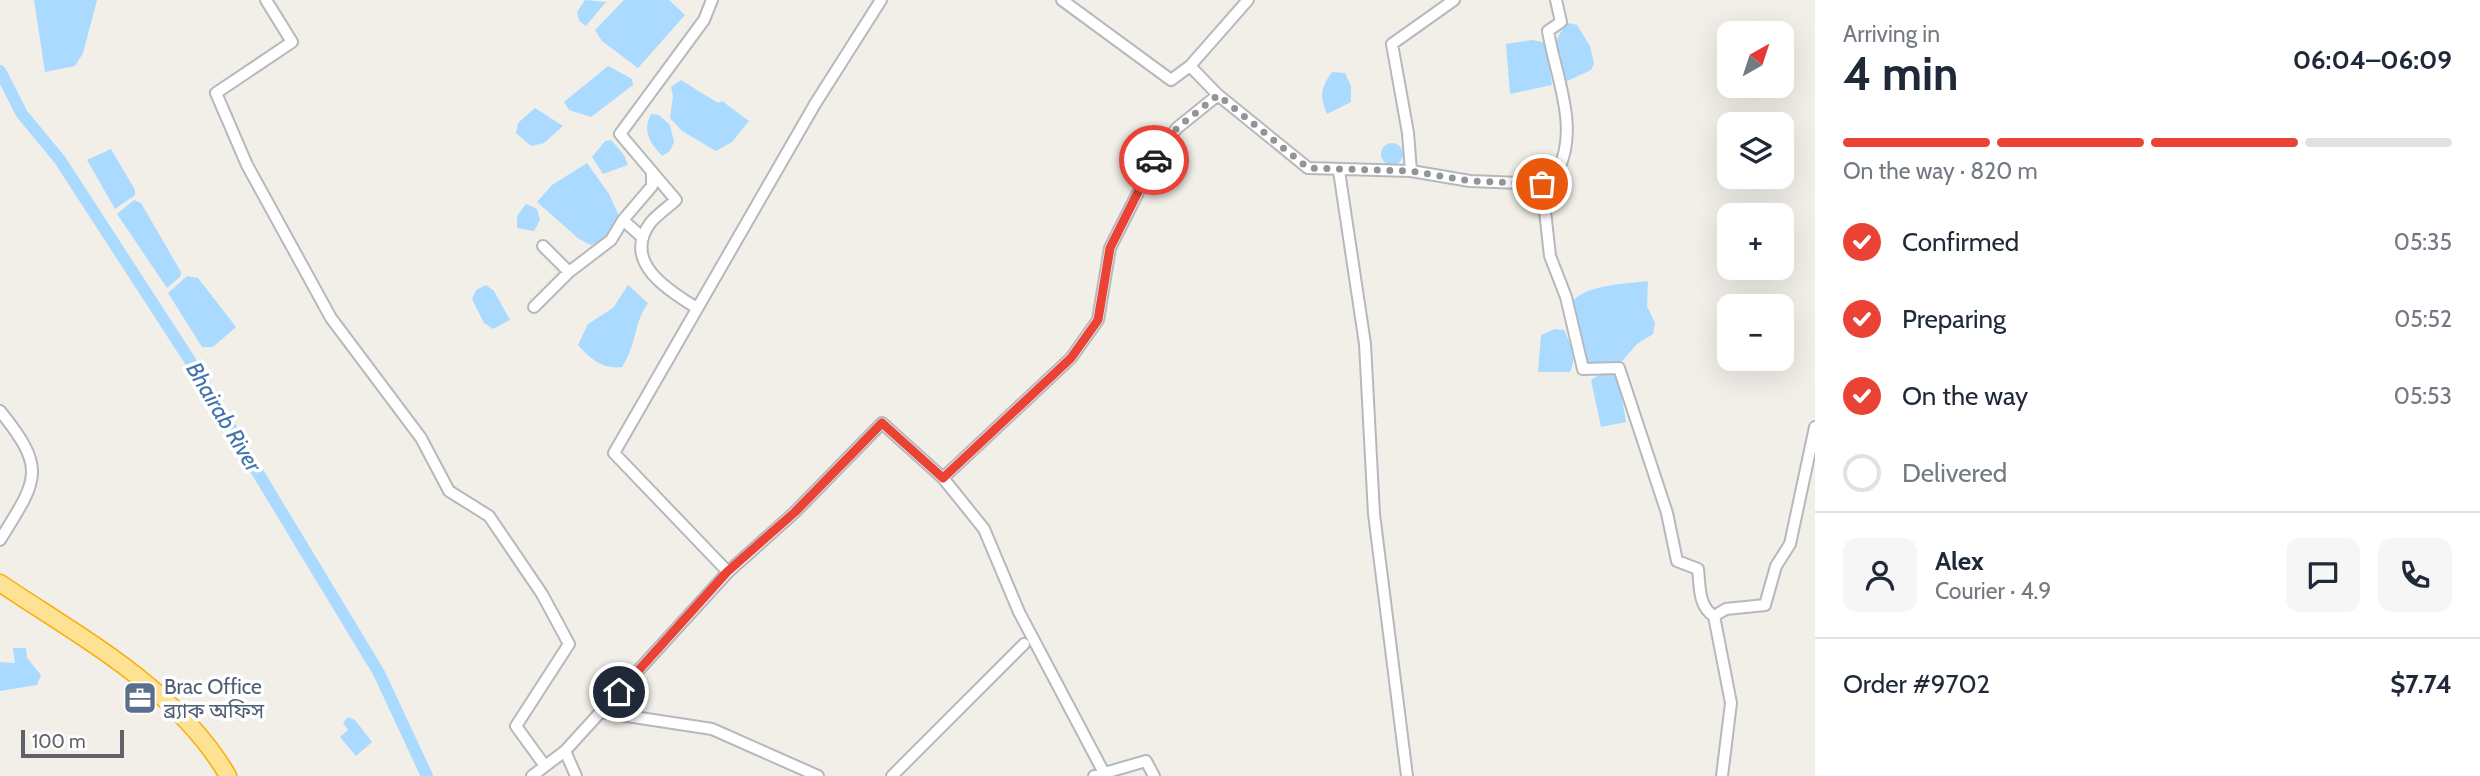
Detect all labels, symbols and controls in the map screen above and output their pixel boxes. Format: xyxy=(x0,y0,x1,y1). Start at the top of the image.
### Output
text: Arriving in xyxy=(1843,20,1940,48)
north arrow xyxy=(1717,21,1794,98)
map controls xyxy=(1717,21,1794,371)
text: 06:04–06:09 xyxy=(2293,44,2452,76)
text: 4 min xyxy=(1843,46,1958,102)
button: layers xyxy=(1717,112,1794,189)
courier xyxy=(1119,125,1189,195)
icon: car xyxy=(1135,141,1173,179)
pin xyxy=(1512,154,1572,214)
text: On the way · 820 m xyxy=(1843,157,2038,185)
icon: bag xyxy=(1523,165,1561,203)
button: + xyxy=(1717,203,1794,280)
icon: check xyxy=(1843,223,1881,261)
text: Confirmed xyxy=(1902,226,2019,258)
text: 05:35 xyxy=(2394,228,2452,256)
button: − xyxy=(1717,294,1794,371)
icon: check xyxy=(1843,300,1881,338)
text: Preparing xyxy=(1902,303,2006,335)
text: 05:52 xyxy=(2394,305,2452,333)
water label: Bhairab River xyxy=(180,357,268,478)
icon: check xyxy=(1843,377,1881,415)
text: On the way xyxy=(1902,380,2028,412)
text: 05:53 xyxy=(2394,382,2452,410)
text: Delivered xyxy=(1902,457,2007,489)
button: person xyxy=(1843,538,1917,612)
button: chat xyxy=(2286,538,2360,612)
button: phone xyxy=(2378,538,2452,612)
text: Alex xyxy=(1935,545,1984,577)
text: Courier · 4.9 xyxy=(1935,577,2051,605)
pin xyxy=(589,662,649,722)
text: Order #9702 xyxy=(1843,668,1990,700)
text: $7.74 xyxy=(2390,668,2452,700)
icon: home xyxy=(600,673,638,711)
place label: Brac Office ব্র্যাক অফিস xyxy=(163,674,265,723)
office icon: Brac Office ব্র্যাক অফিস xyxy=(121,679,159,717)
scale bar xyxy=(21,727,124,759)
text: 100 m xyxy=(32,730,86,753)

